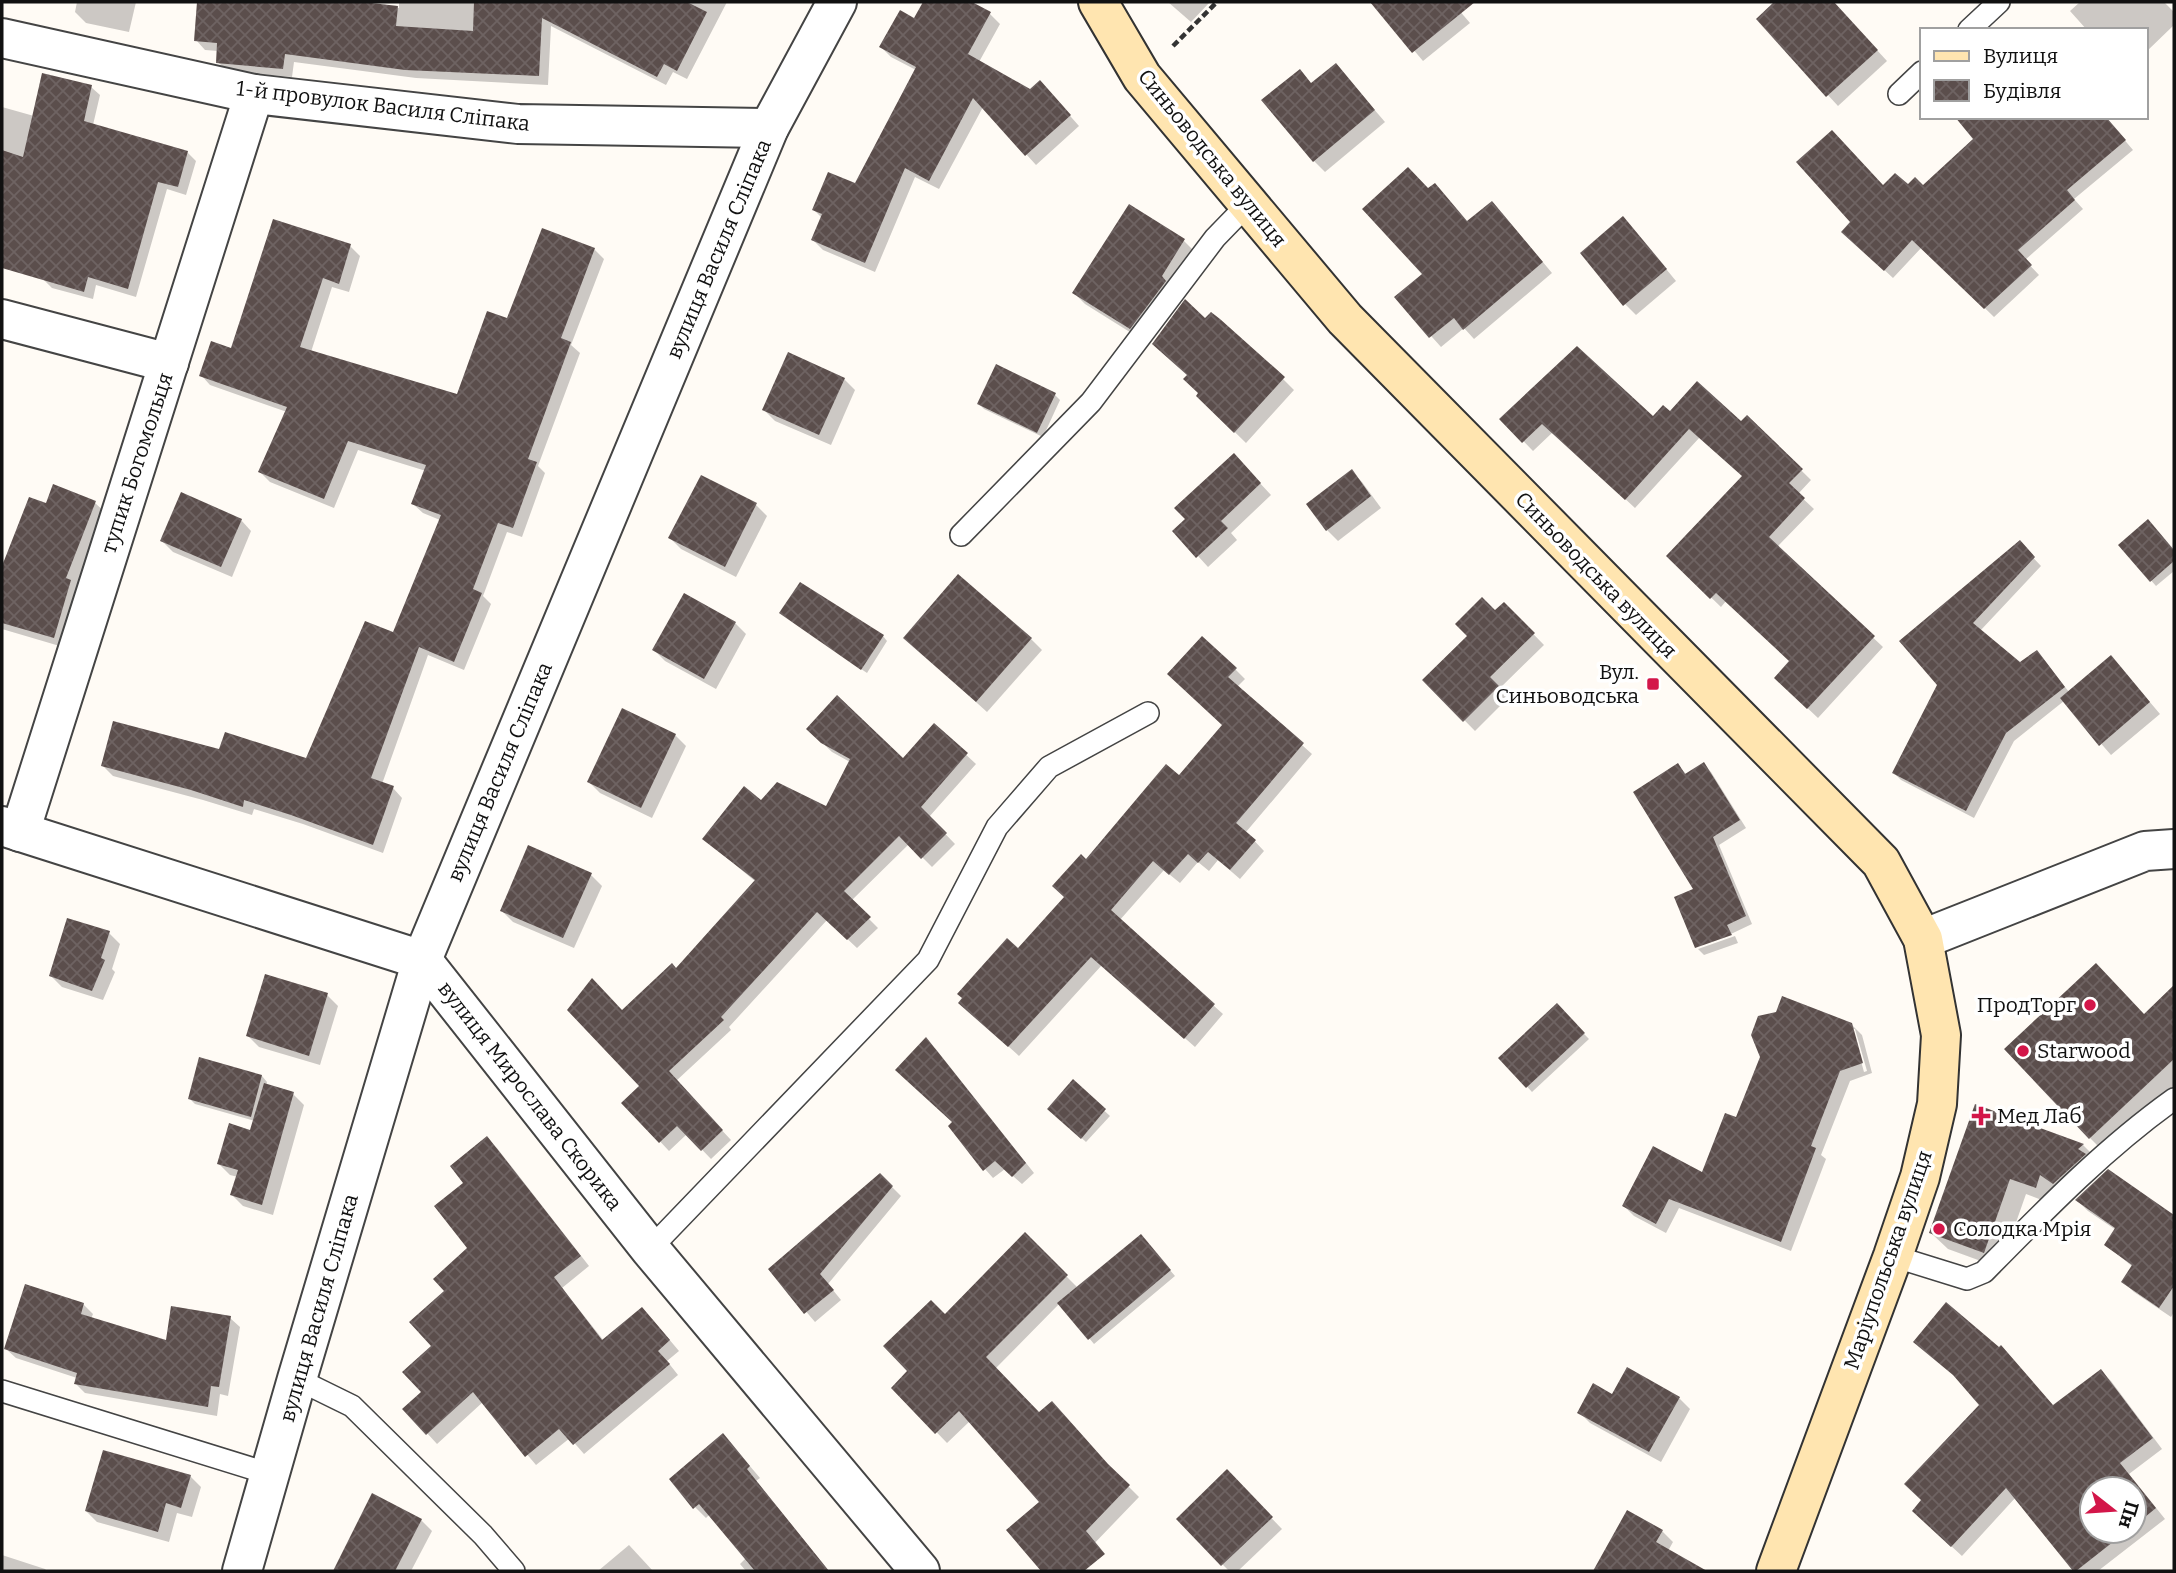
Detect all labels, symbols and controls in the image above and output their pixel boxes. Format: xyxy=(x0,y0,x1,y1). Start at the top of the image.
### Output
legend xyxy=(1920,28,2148,119)
text: Вулиця xyxy=(1983,43,2058,69)
street label: Синьоводська вулиця xyxy=(1132,64,1292,252)
street label: 1-й провулок Василя Сліпака xyxy=(235,75,532,137)
text: Будівля xyxy=(1983,78,2061,104)
street label: вулиця Василя Сліпака xyxy=(661,135,777,363)
street label: тупик Богомольця xyxy=(95,369,179,557)
street label: Синьоводська вулиця xyxy=(1510,486,1682,664)
street label: вулиця Василя Сліпака xyxy=(442,658,558,886)
place label: Вул. Синьоводська xyxy=(1496,659,1639,709)
marker: Вул. Синьоводська xyxy=(1645,676,1661,692)
street label: вулиця Мирослава Скорика xyxy=(432,976,628,1216)
place label: ПродТорг xyxy=(1977,992,2076,1018)
marker: ПродТорг xyxy=(2082,997,2098,1013)
place label: Starwood xyxy=(2037,1038,2131,1064)
marker: Starwood xyxy=(2015,1043,2031,1059)
place label: Мед Лаб xyxy=(1997,1103,2082,1129)
marker: Мед Лаб xyxy=(1971,1106,1991,1126)
street label: Маріупольська вулиця xyxy=(1838,1147,1938,1373)
street label: вулиця Василя Сліпака xyxy=(274,1191,364,1425)
place label: Солодка Мрія xyxy=(1953,1216,2091,1242)
marker: Солодка Мрія xyxy=(1931,1221,1947,1237)
north arrow xyxy=(2078,1475,2148,1545)
text: Пн xyxy=(2114,1498,2144,1532)

